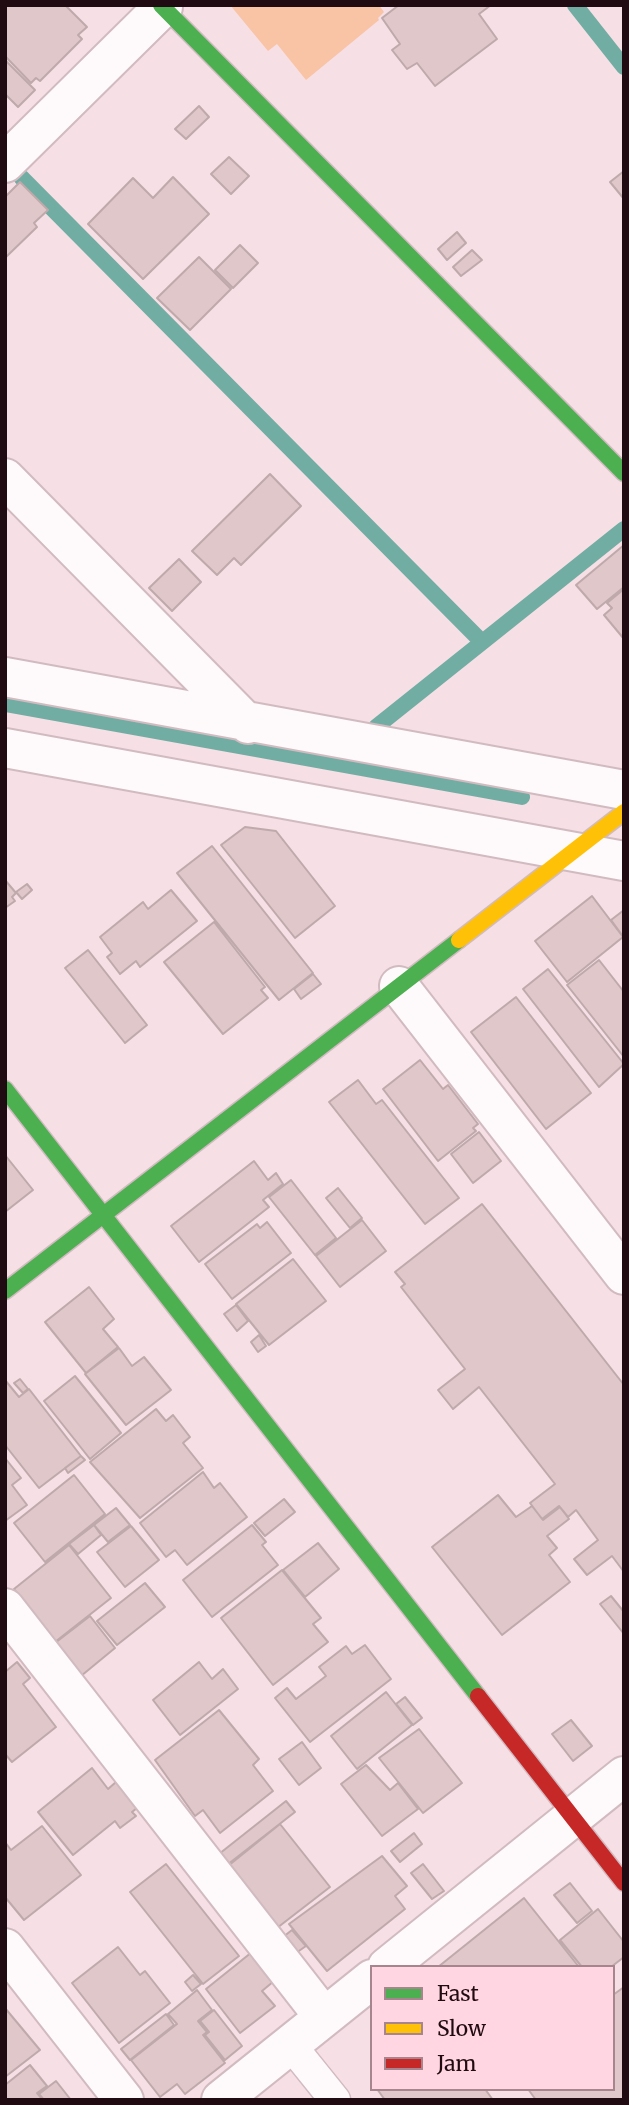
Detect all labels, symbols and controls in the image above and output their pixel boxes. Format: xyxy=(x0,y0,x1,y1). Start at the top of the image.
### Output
legend xyxy=(370,1965,615,2091)
text: Fast xyxy=(437,1980,479,2007)
text: Slow xyxy=(437,2015,486,2042)
text: Jam xyxy=(437,2050,476,2077)

